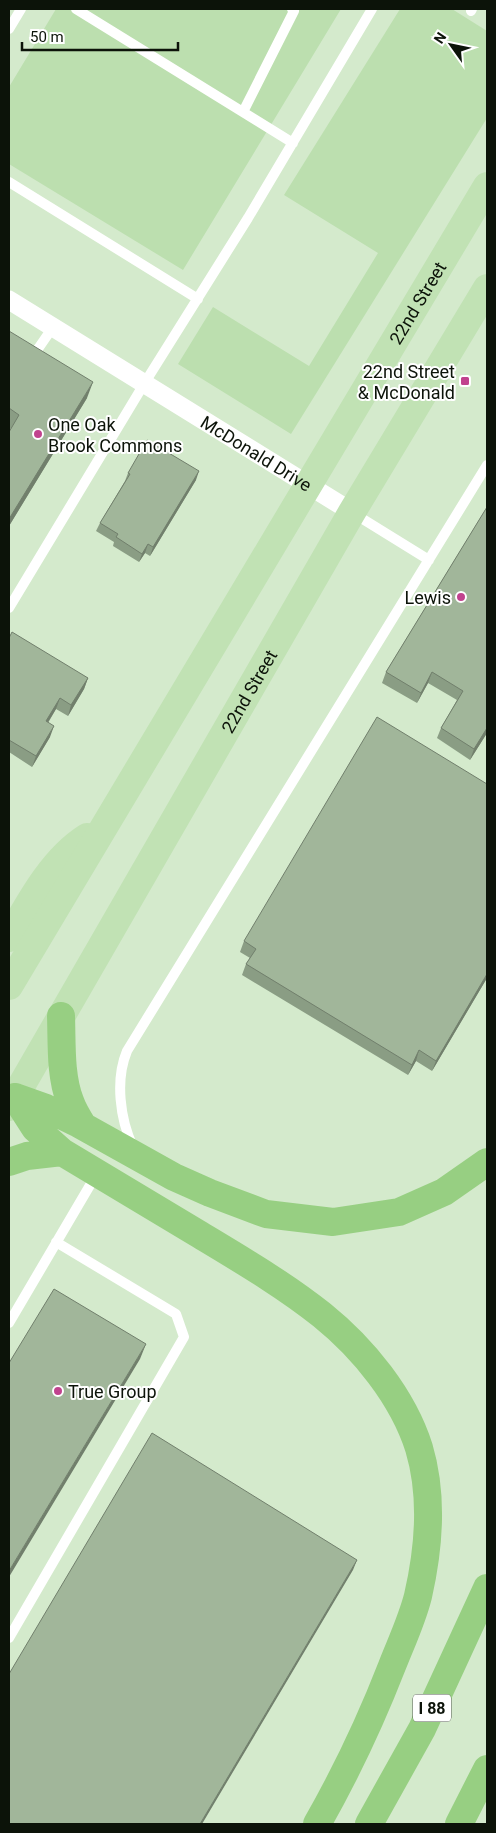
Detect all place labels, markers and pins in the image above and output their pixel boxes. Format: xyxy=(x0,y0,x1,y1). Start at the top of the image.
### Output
place label: 22nd Street & McDonald xyxy=(358,361,455,403)
marker: 22nd Street & McDonald xyxy=(459,375,471,387)
place label: One Oak Brook Commons xyxy=(48,414,182,456)
marker: One Oak Brook Commons xyxy=(32,428,44,440)
place label: Lewis xyxy=(405,587,451,608)
marker: Lewis xyxy=(455,591,467,603)
place label: True Group xyxy=(68,1381,157,1402)
marker: True Group xyxy=(52,1385,64,1397)

